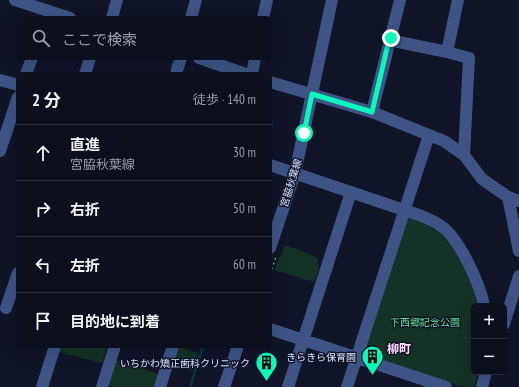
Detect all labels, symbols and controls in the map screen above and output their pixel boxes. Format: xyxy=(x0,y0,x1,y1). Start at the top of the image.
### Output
search box xyxy=(16,16,272,60)
icon: search xyxy=(30,27,52,49)
route end xyxy=(382,29,400,47)
text: ここで検索 xyxy=(62,30,137,49)
text: 2 分 xyxy=(32,89,61,111)
text: 徒歩 · 140 m xyxy=(193,91,256,108)
route start xyxy=(295,124,313,142)
text: 直進 xyxy=(70,135,100,154)
icon: ahead xyxy=(32,142,54,164)
text: 30 m xyxy=(233,144,256,161)
text: 宮脇秋葉線 xyxy=(70,156,135,173)
street label: 宮脇秋葉線 xyxy=(277,157,305,209)
icon: right xyxy=(32,198,54,220)
text: 右折 xyxy=(70,200,100,219)
text: 50 m xyxy=(233,200,256,217)
icon: left xyxy=(32,254,54,276)
text: 左折 xyxy=(70,256,100,275)
text: 60 m xyxy=(233,256,256,273)
map controls xyxy=(471,303,507,375)
button: + xyxy=(471,303,507,339)
icon: arrive xyxy=(32,310,54,332)
text: 目的地に到着 xyxy=(70,312,160,331)
park label: 下西郷記念公園 xyxy=(390,316,460,329)
button: − xyxy=(471,339,507,375)
district label: 柳町 xyxy=(387,341,411,356)
building icon: きらきら保育園 xyxy=(359,344,385,377)
building icon: いちかわ矯正歯科クリニック xyxy=(253,350,279,383)
place label: きらきら保育園 xyxy=(286,351,356,364)
place label: いちかわ矯正歯科クリニック xyxy=(120,357,250,370)

